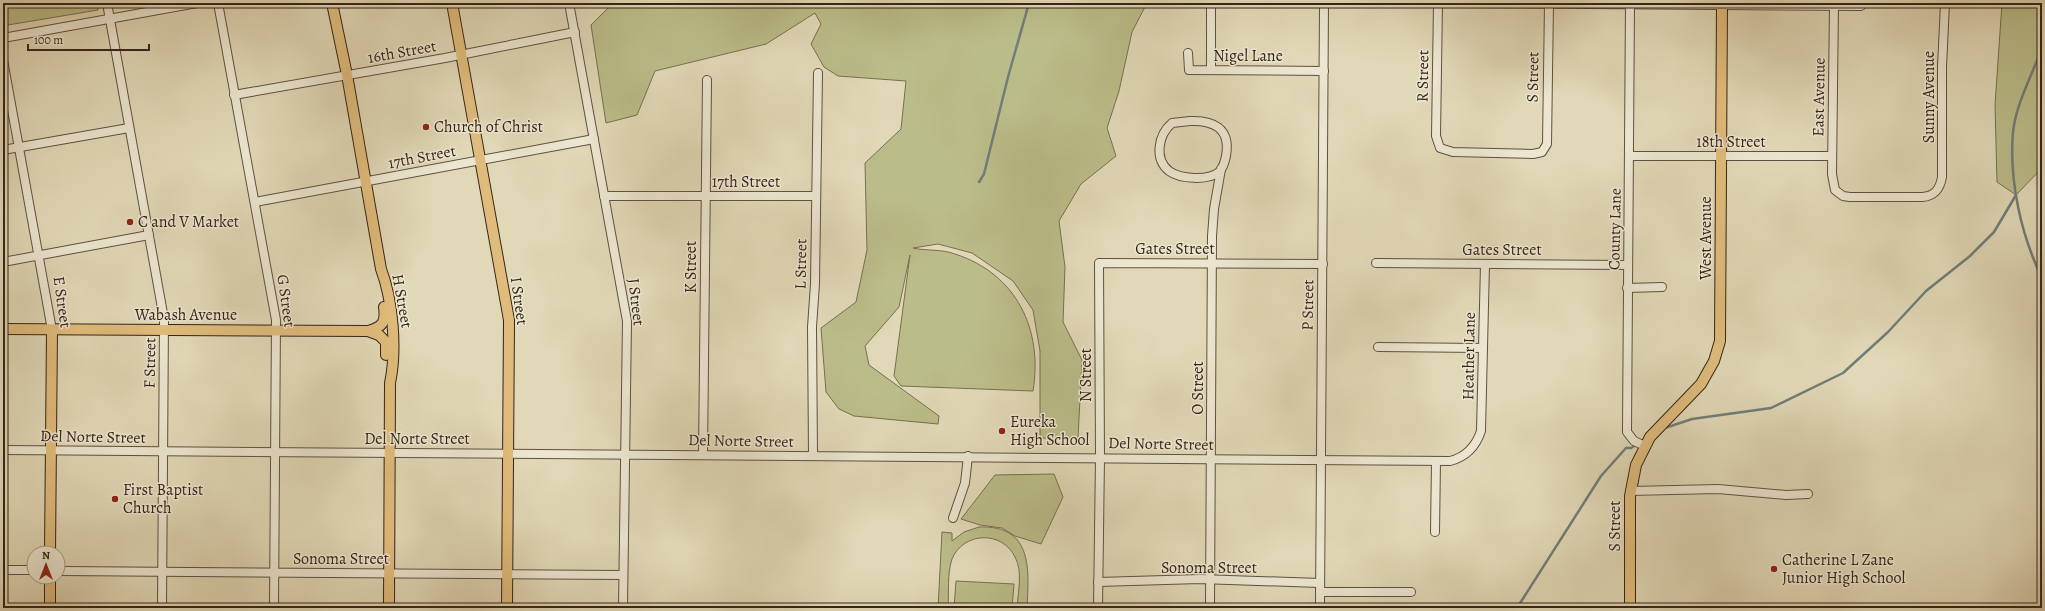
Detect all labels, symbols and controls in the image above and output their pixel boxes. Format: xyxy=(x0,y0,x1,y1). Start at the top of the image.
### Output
scale bar xyxy=(28,26,149,52)
text: 100 m xyxy=(34,32,63,48)
street label: 16th Street xyxy=(366,35,438,69)
street label: Nigel Lane xyxy=(1213,45,1283,67)
street label: R Street xyxy=(1412,50,1434,102)
street label: S Street xyxy=(1522,51,1544,103)
street label: Sunny Avenue xyxy=(1918,51,1940,143)
street label: East Avenue xyxy=(1807,57,1831,137)
place label: Church of Christ xyxy=(434,116,543,138)
marker: Church of Christ xyxy=(421,122,431,132)
street label: 18th Street xyxy=(1696,131,1766,153)
street label: 17th Street xyxy=(386,140,458,174)
street label: 17th Street xyxy=(712,171,780,193)
street label: County Lane xyxy=(1603,188,1627,270)
street label: West Avenue xyxy=(1695,196,1717,281)
place label: C and V Market xyxy=(138,211,239,233)
marker: C and V Market xyxy=(125,217,135,227)
street label: L Street xyxy=(790,238,812,290)
street label: Gates Street xyxy=(1135,238,1215,260)
street label: Gates Street xyxy=(1462,239,1542,261)
street label: K Street xyxy=(680,241,702,293)
street label: H Street xyxy=(386,272,418,330)
street label: G Street xyxy=(271,273,301,329)
street label: E Street xyxy=(47,275,77,329)
street label: I Street xyxy=(505,276,533,326)
street label: J Street xyxy=(622,277,650,327)
street label: P Street xyxy=(1297,279,1319,331)
street label: Wabash Avenue xyxy=(134,304,237,326)
street label: Heather Lane xyxy=(1457,312,1481,400)
street label: F Street xyxy=(139,337,161,389)
street label: N Street xyxy=(1075,348,1097,402)
street label: O Street xyxy=(1187,361,1209,415)
place label: Eureka High School xyxy=(1010,411,1090,451)
street label: Del Norte Street xyxy=(40,425,146,449)
marker: Eureka High School xyxy=(997,426,1007,436)
street label: Del Norte Street xyxy=(364,428,470,450)
street label: Del Norte Street xyxy=(688,429,794,453)
street label: Del Norte Street xyxy=(1108,432,1214,456)
place label: First Baptist Church xyxy=(123,479,203,519)
marker: First Baptist Church xyxy=(110,494,120,504)
street label: S Street xyxy=(1604,501,1626,552)
north arrow xyxy=(26,545,66,585)
text: N xyxy=(42,548,50,563)
street label: Sonoma Street xyxy=(293,548,389,570)
place label: Catherine L Zane Junior High School xyxy=(1782,549,1906,589)
street label: Sonoma Street xyxy=(1161,557,1257,579)
marker: Catherine L Zane Junior High School xyxy=(1769,564,1779,574)

